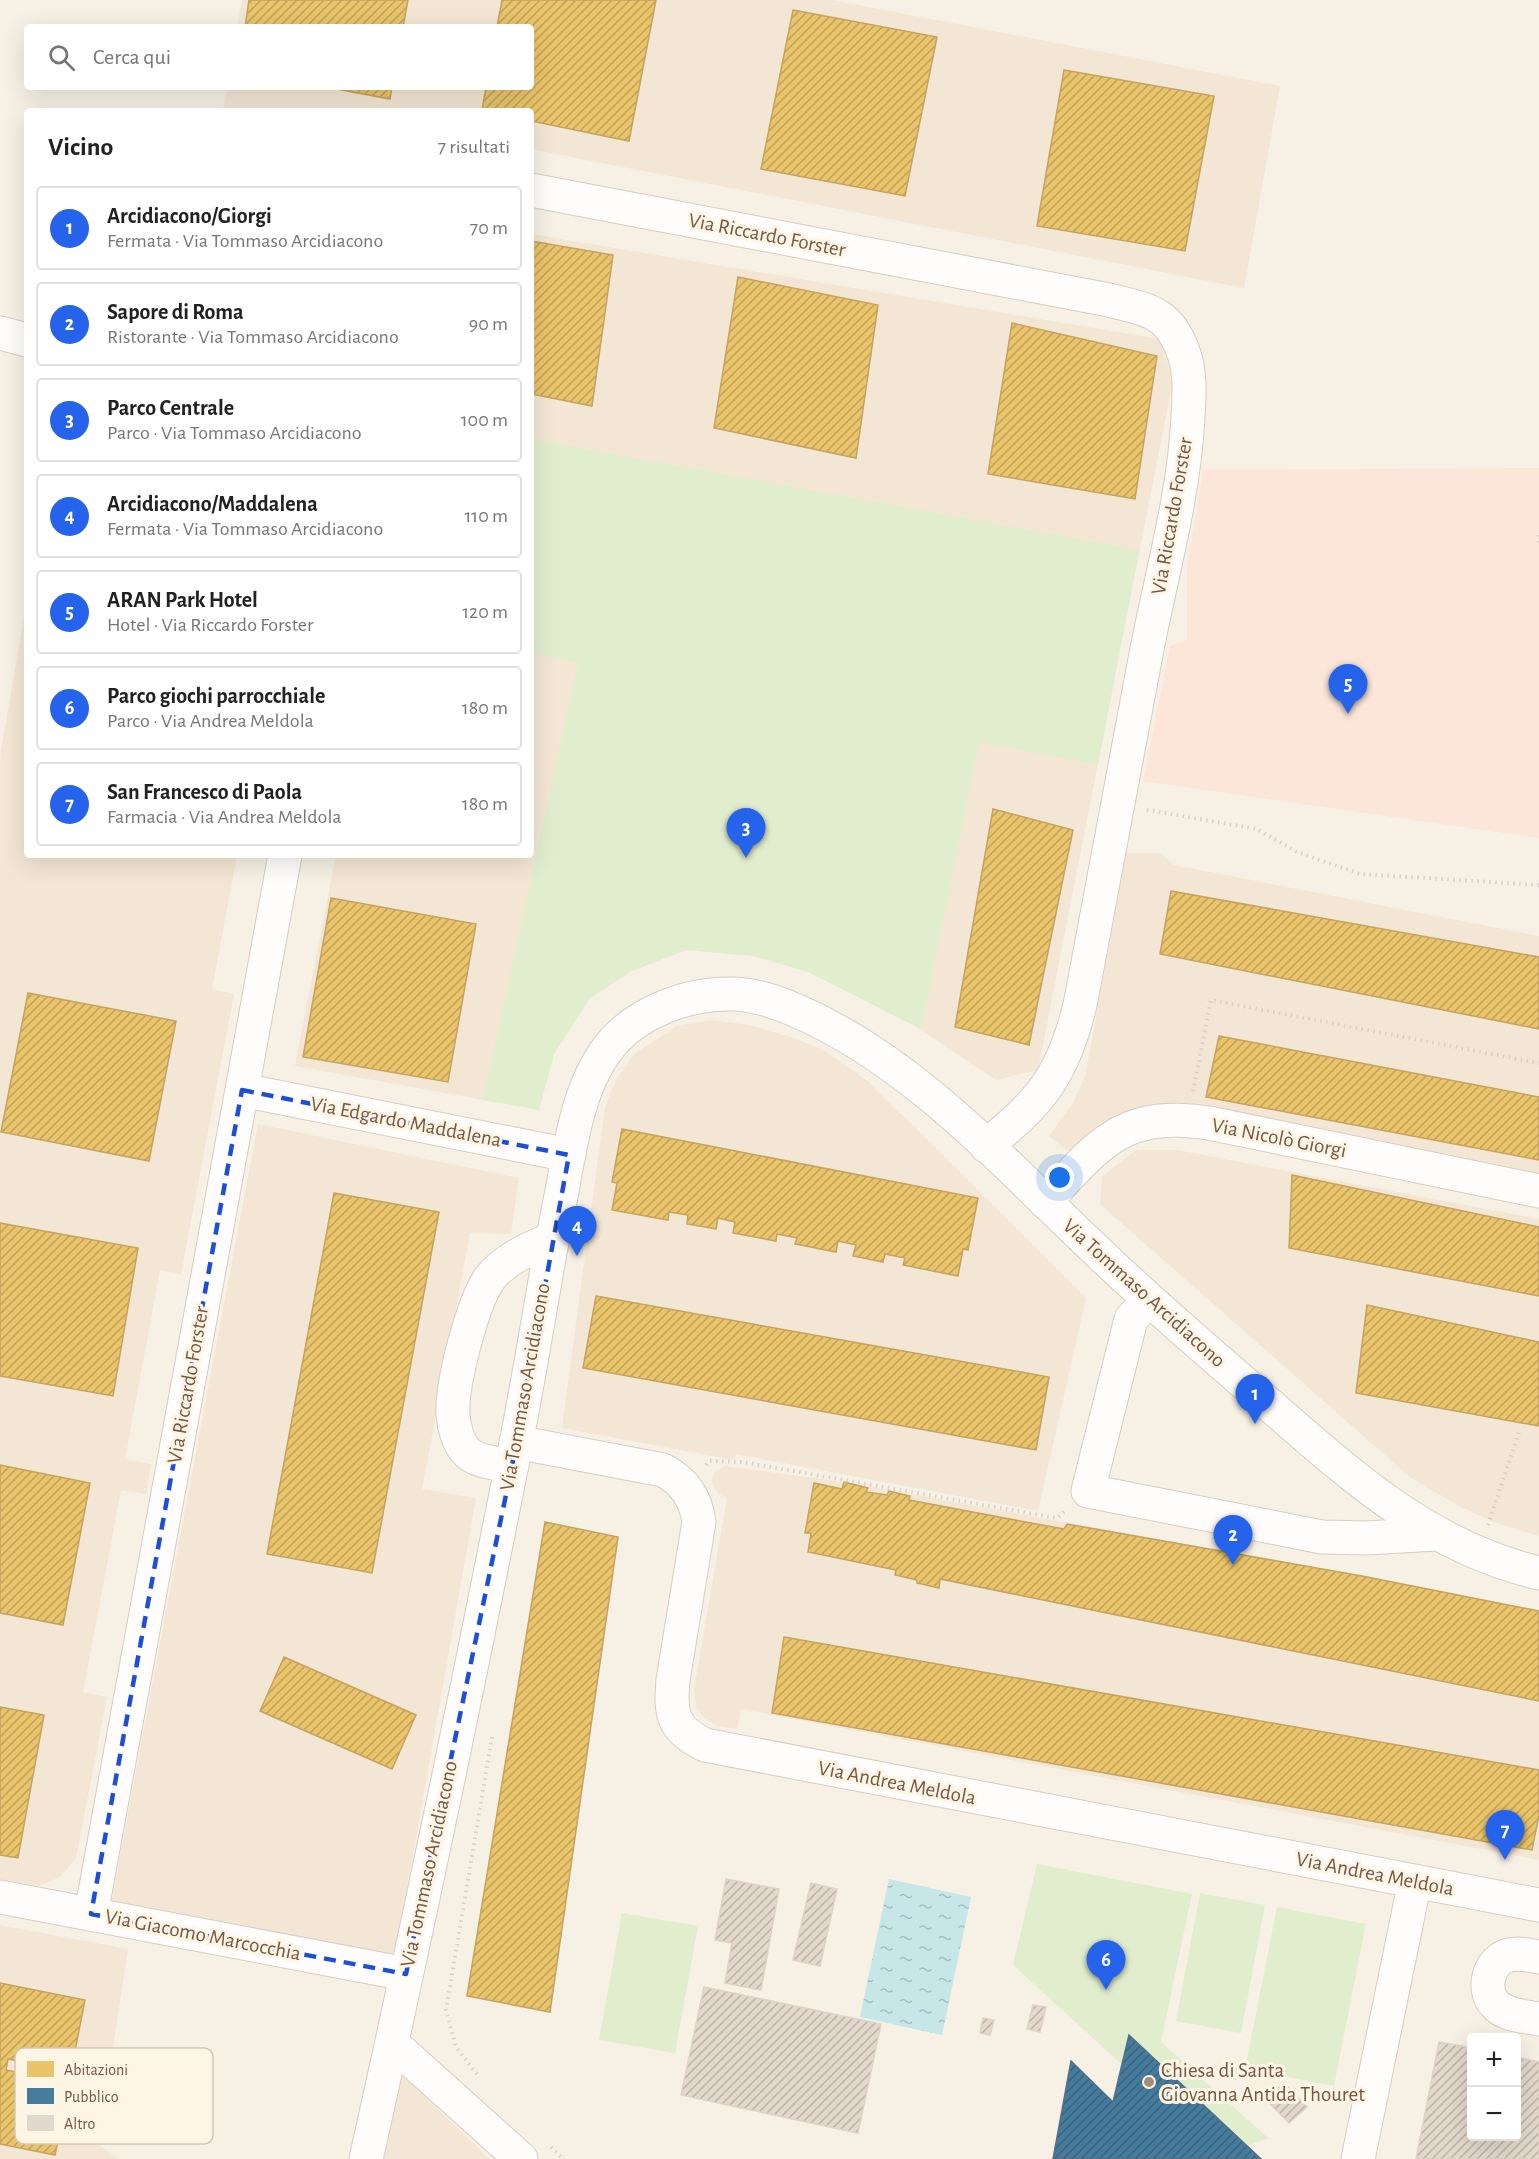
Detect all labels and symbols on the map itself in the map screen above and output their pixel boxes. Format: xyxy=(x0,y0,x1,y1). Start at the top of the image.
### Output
street label: Via Riccardo Forster xyxy=(687,209,848,261)
street label: Via Riccardo Forster xyxy=(1148,435,1196,596)
pin: 5 xyxy=(1328,664,1368,714)
pin: 3 xyxy=(726,808,766,858)
street label: Via Edgardo Maddalena xyxy=(309,1093,504,1151)
street label: Via Nicolò Giorgi xyxy=(1210,1115,1348,1161)
your location xyxy=(1045,1163,1074,1192)
pin: 4 xyxy=(558,1206,596,1256)
street label: Via Tommaso Arcidiacono xyxy=(1059,1215,1229,1371)
street label: Via Tommaso Arcidiacono xyxy=(496,1281,554,1493)
street label: Via Riccardo Forster xyxy=(164,1304,212,1465)
pin: 1 xyxy=(1236,1374,1274,1424)
pin: 2 xyxy=(1214,1516,1252,1565)
street label: Via Andrea Meldola xyxy=(816,1757,978,1809)
street label: Via Tommaso Arcidiacono xyxy=(397,1759,461,1969)
pin: 7 xyxy=(1486,1810,1524,1860)
street label: Via Andrea Meldola xyxy=(1294,1848,1456,1900)
street label: Via Giacomo Marcocchia xyxy=(103,1906,303,1964)
pin: 6 xyxy=(1086,1940,1126,1990)
legend xyxy=(15,2048,213,2144)
place label: Chiesa di Santa Giovanna Antida Thouret xyxy=(1161,2060,1365,2105)
text: Abitazioni xyxy=(64,2062,128,2078)
marker: Chiesa di Santa Giovanna Antida Thouret xyxy=(1142,2075,1156,2089)
text: Pubblico xyxy=(64,2089,119,2105)
text: Altro xyxy=(64,2116,95,2132)

